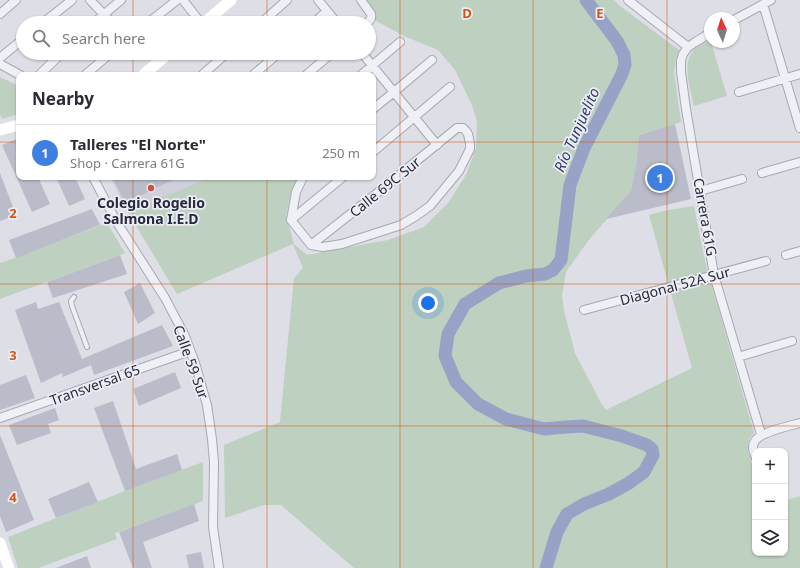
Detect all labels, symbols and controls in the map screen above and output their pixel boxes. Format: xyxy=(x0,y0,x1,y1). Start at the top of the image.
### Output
text: D xyxy=(462,4,472,22)
text: E xyxy=(596,4,604,22)
north arrow xyxy=(704,12,740,48)
search box xyxy=(16,16,376,60)
icon: search xyxy=(30,27,52,49)
text: Search here xyxy=(62,28,145,48)
water label: Río Tunjuelito xyxy=(549,84,604,175)
text: Nearby xyxy=(32,87,94,110)
text: Talleres "El Norte" xyxy=(70,134,206,154)
text: 1 xyxy=(41,144,49,162)
text: 250 m xyxy=(322,144,360,162)
street label: Calle 69C Sur xyxy=(345,152,424,221)
text: Shop · Carrera 61G xyxy=(70,154,185,172)
pin: 1 xyxy=(647,163,673,193)
street label: Carrera 61G xyxy=(689,176,722,258)
marker: Colegio Rogelio Salmona I.E.D xyxy=(146,183,156,193)
place label: Colegio Rogelio Salmona I.E.D xyxy=(97,193,205,228)
text: 2 xyxy=(9,204,17,222)
street label: Diagonal 52A Sur xyxy=(618,262,732,309)
your location xyxy=(418,293,438,313)
street label: Calle 59 Sur xyxy=(169,322,214,402)
text: 3 xyxy=(9,346,17,364)
street label: Transversal 65 xyxy=(47,359,142,410)
map controls xyxy=(752,448,788,556)
button: + xyxy=(752,448,788,484)
button: − xyxy=(752,484,788,520)
text: 4 xyxy=(9,488,17,506)
button: layers xyxy=(752,520,788,556)

